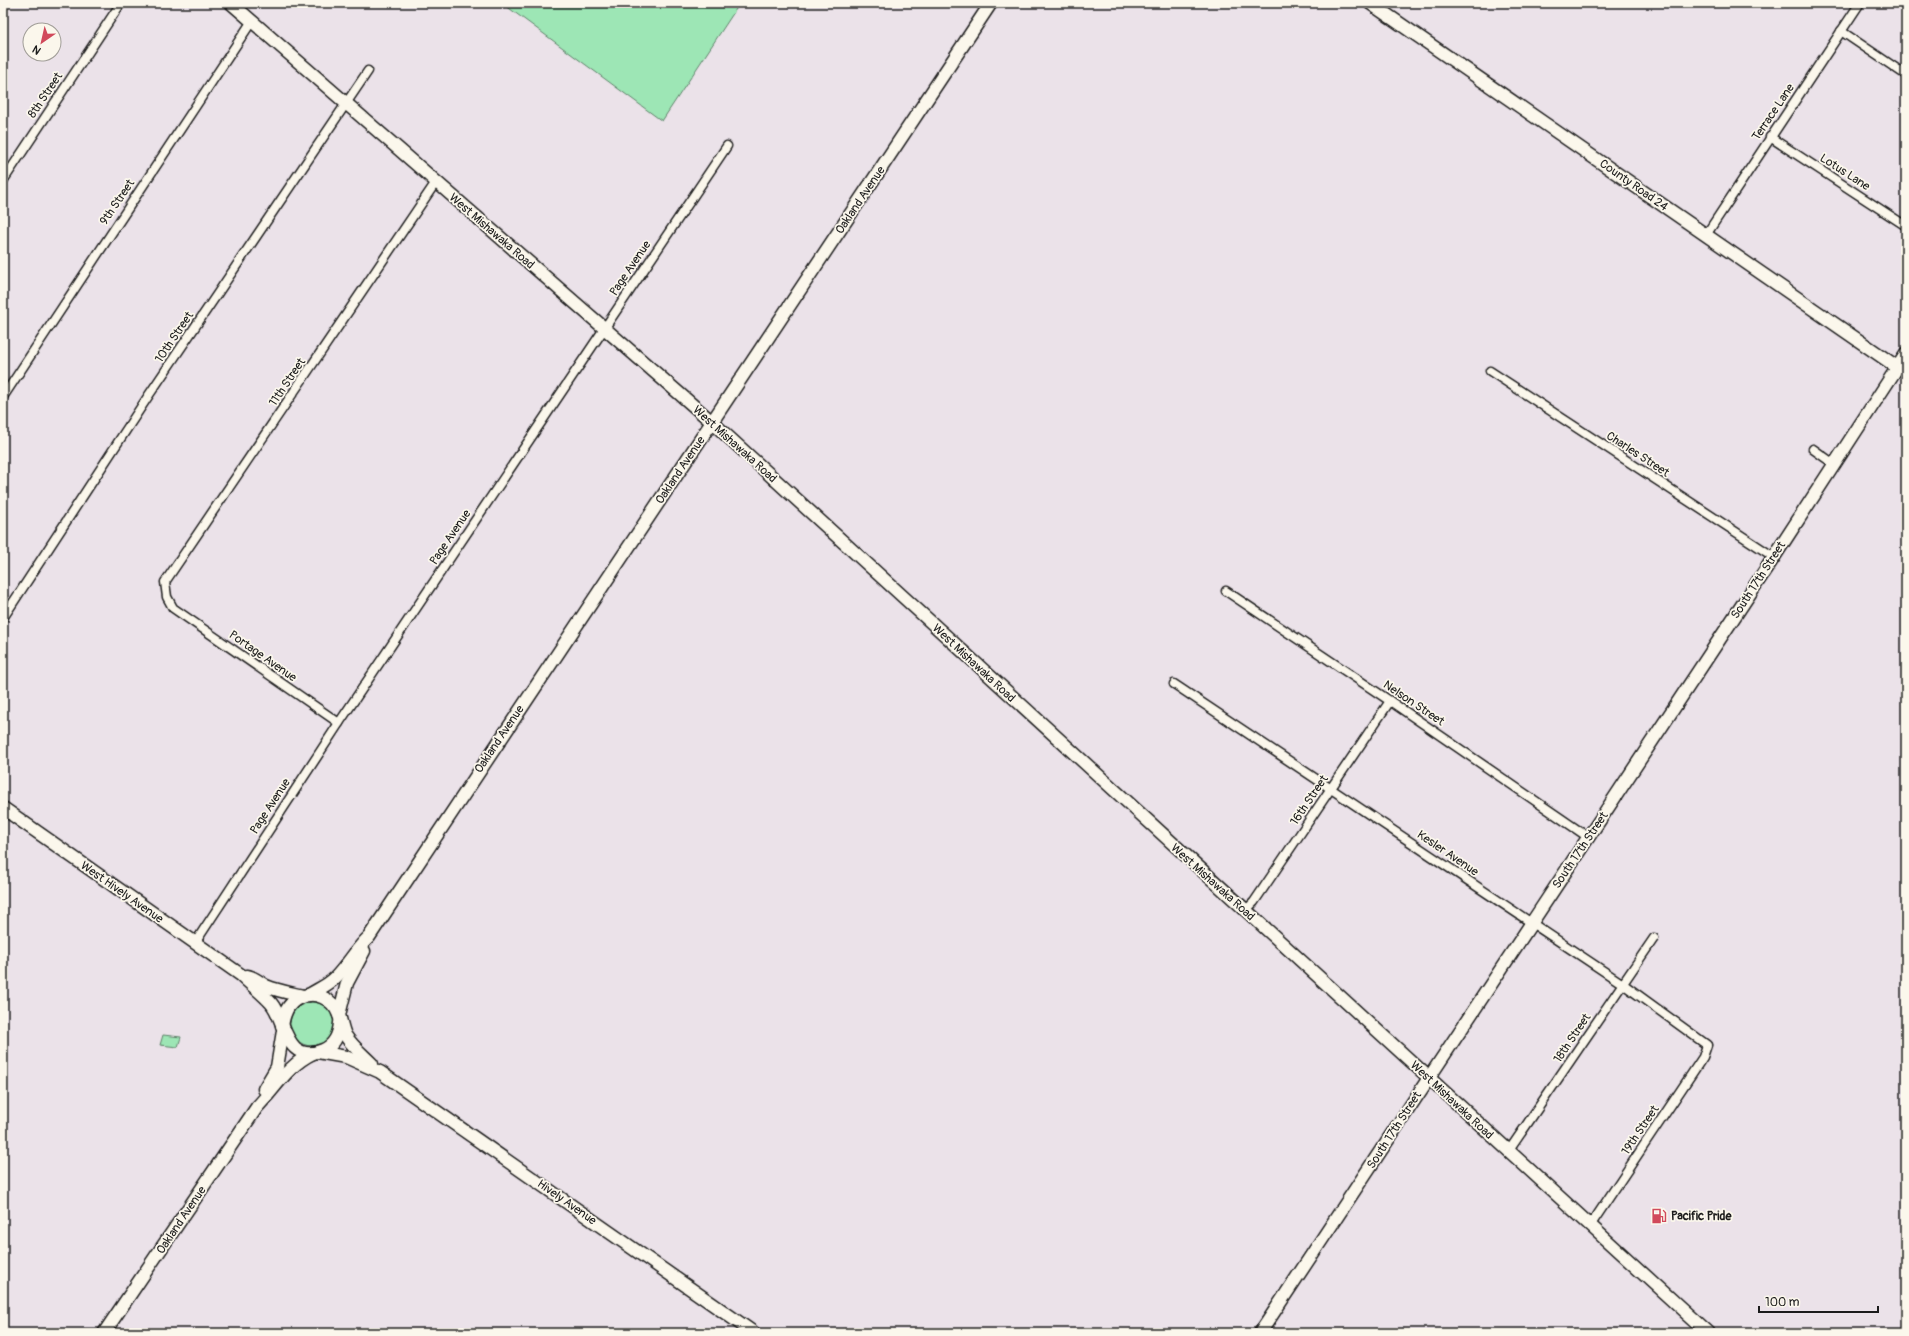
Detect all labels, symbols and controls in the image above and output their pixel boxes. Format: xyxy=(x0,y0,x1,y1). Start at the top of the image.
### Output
north arrow xyxy=(22,22,62,62)
text: N xyxy=(30,42,43,57)
street label: 8th Street xyxy=(25,70,66,121)
street label: Terrace Lane xyxy=(1749,81,1798,144)
street label: Lotus Lane xyxy=(1817,151,1873,194)
street label: County Road 24 xyxy=(1597,156,1671,215)
street label: Oakland Avenue xyxy=(832,164,889,237)
street label: 9th Street xyxy=(97,176,138,228)
street label: West Mishawaka Road xyxy=(446,190,537,273)
street label: Page Avenue xyxy=(607,238,654,299)
street label: 10th Street xyxy=(152,309,197,366)
street label: 11th Street xyxy=(266,355,309,409)
street label: West Mishawaka Road xyxy=(689,403,780,486)
street label: Charles Street xyxy=(1603,428,1672,480)
street label: Oakland Avenue xyxy=(652,434,709,507)
street label: Page Avenue xyxy=(427,507,474,568)
street label: South 17th Street xyxy=(1728,539,1789,622)
street label: West Mishawaka Road xyxy=(929,621,1018,706)
street label: Portage Avenue xyxy=(226,628,300,685)
street label: Nelson Street xyxy=(1380,677,1447,729)
street label: Oakland Avenue xyxy=(471,703,528,776)
street label: 16th Street xyxy=(1287,772,1332,828)
street label: Page Avenue xyxy=(247,776,294,837)
street label: South 17th Street xyxy=(1549,809,1612,891)
street label: Kesler Avenue xyxy=(1414,827,1481,880)
street label: West Mishawaka Road xyxy=(1167,841,1258,924)
street label: West Hively Avenue xyxy=(77,858,166,927)
street label: 18th Street xyxy=(1550,1011,1594,1066)
street label: West Mishawaka Road xyxy=(1407,1058,1496,1143)
street label: South 17th Street xyxy=(1364,1089,1425,1172)
street label: 19th Street xyxy=(1618,1103,1663,1158)
street label: Hively Avenue xyxy=(534,1177,599,1228)
street label: Oakland Avenue xyxy=(153,1184,210,1257)
fuel station icon: Pacific Pride xyxy=(1650,1207,1668,1225)
place label: Pacific Pride xyxy=(1671,1209,1732,1224)
scale bar xyxy=(1759,1288,1878,1314)
text: 100 m xyxy=(1765,1295,1800,1310)

